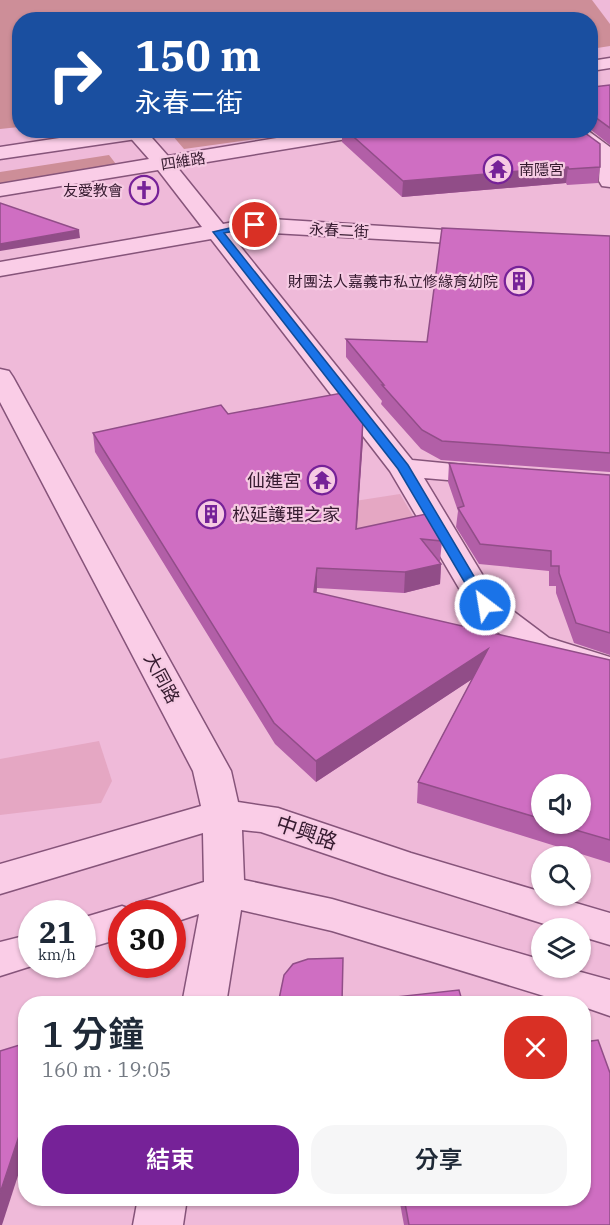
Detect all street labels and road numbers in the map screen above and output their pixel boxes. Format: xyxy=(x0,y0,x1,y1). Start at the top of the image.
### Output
street label: 四維路 xyxy=(159,148,207,174)
street label: 永春二街 xyxy=(309,219,369,241)
street label: 大同路 xyxy=(139,649,185,707)
street label: 中興路 xyxy=(273,809,341,855)

